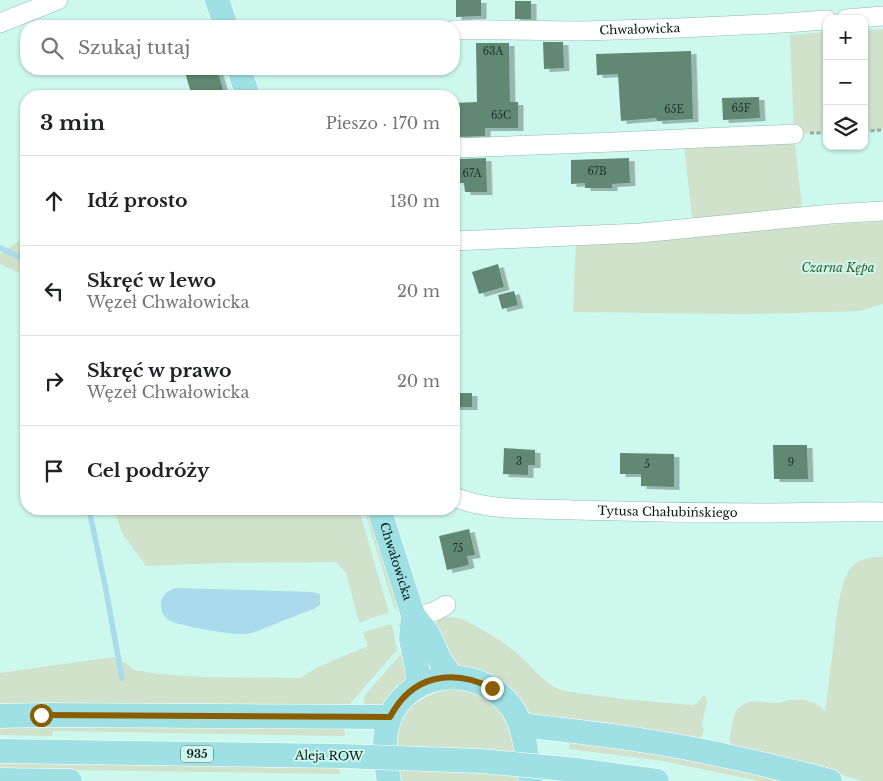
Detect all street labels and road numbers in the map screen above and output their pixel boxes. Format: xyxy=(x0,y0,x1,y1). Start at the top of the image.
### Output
street label: Chwałowicka xyxy=(599,20,681,38)
street label: Tytusa Chałubińskiego xyxy=(597,503,738,520)
street label: Chwałowicka xyxy=(377,520,416,602)
road number: 935 xyxy=(181,746,213,762)
street label: Aleja ROW xyxy=(294,747,364,764)

